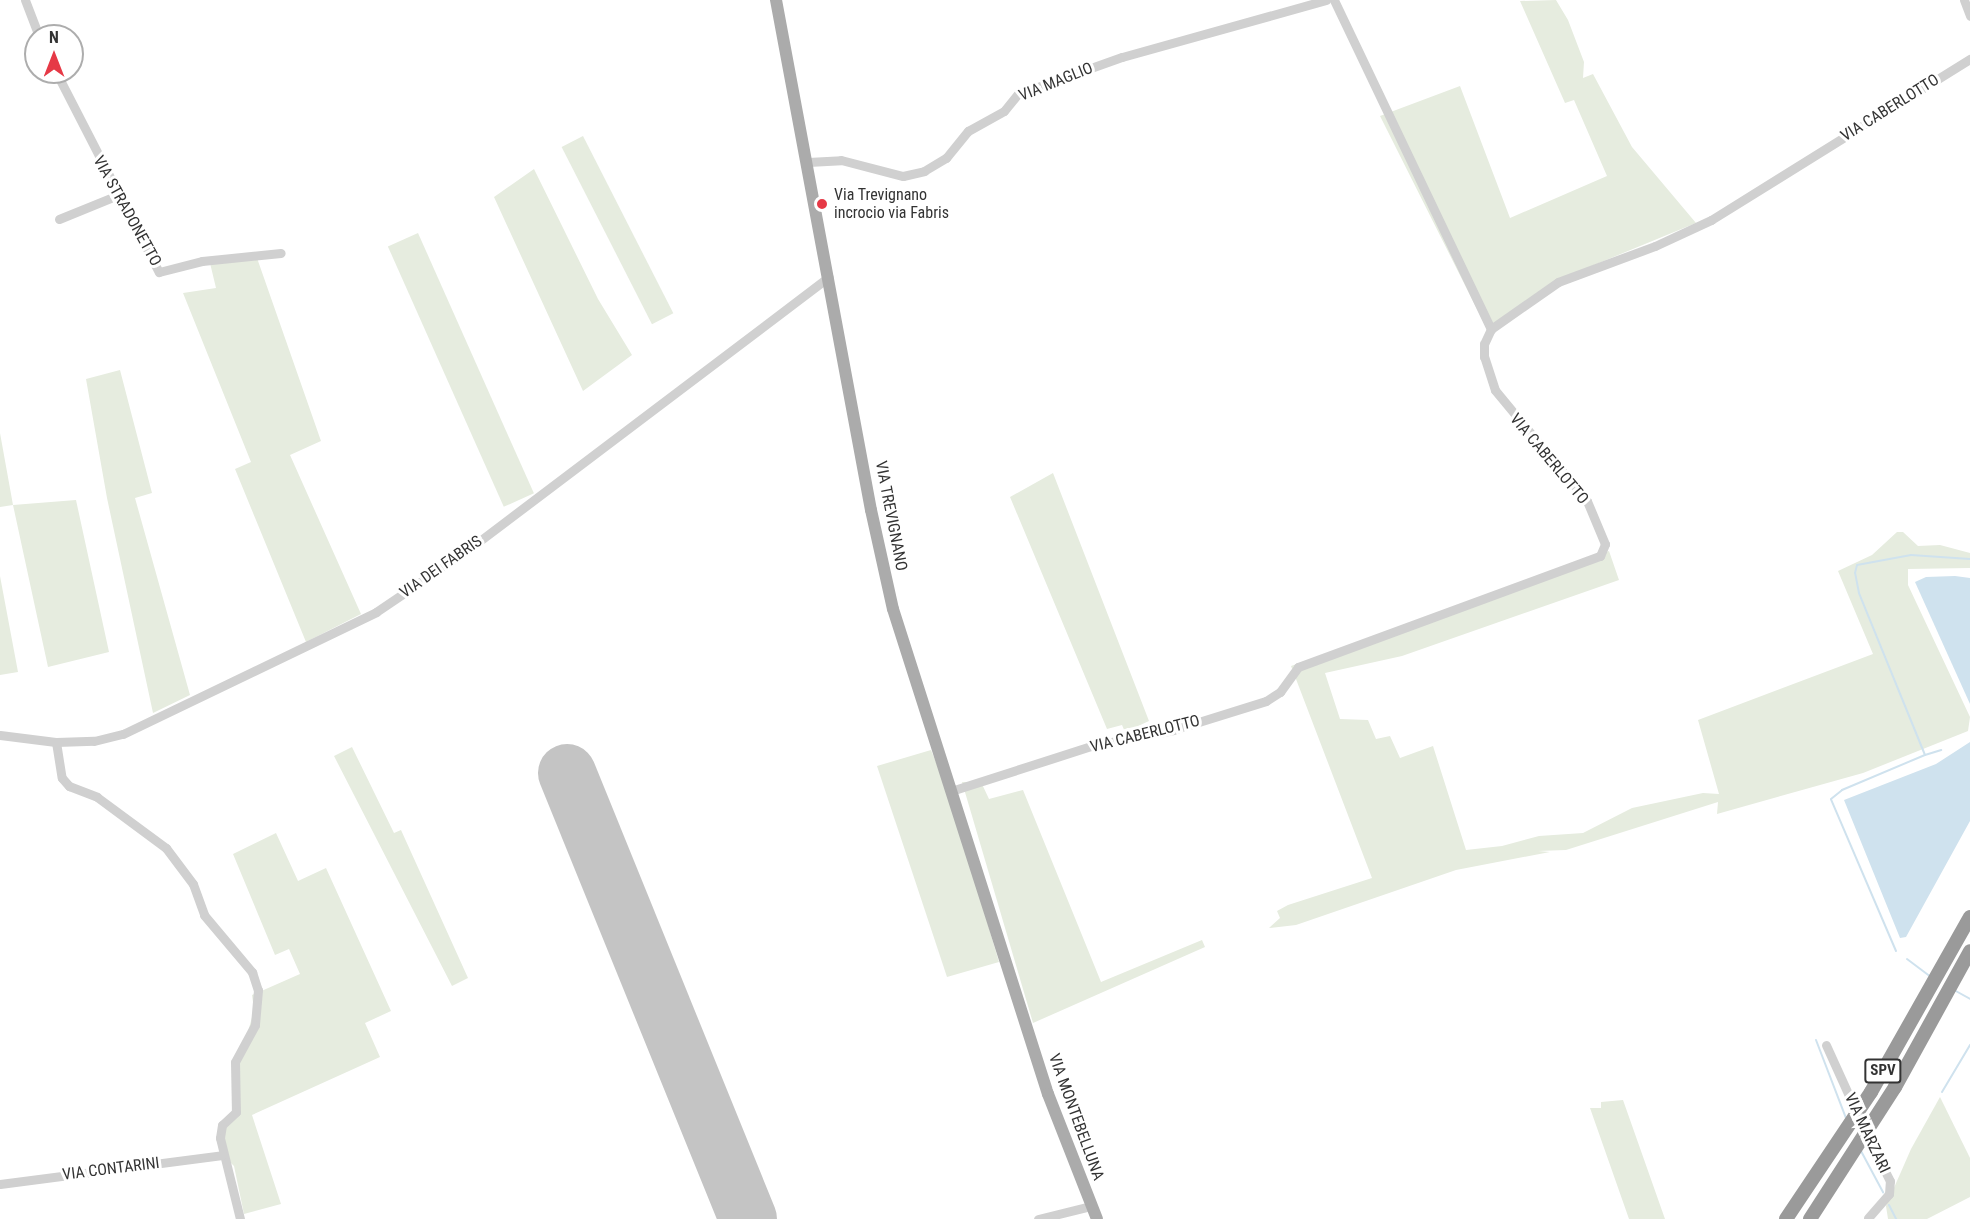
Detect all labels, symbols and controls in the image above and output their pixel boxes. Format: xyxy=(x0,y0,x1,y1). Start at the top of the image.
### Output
north arrow xyxy=(24,24,84,84)
text: N xyxy=(49,28,59,47)
street label: VIA MAGLIO xyxy=(1016,58,1096,106)
street label: VIA CABERLOTTO xyxy=(1837,70,1943,146)
street label: VIA STRADONETTO xyxy=(89,152,165,270)
place label: Via Trevignano incrocio via Fabris xyxy=(834,185,949,223)
marker: Via Trevignano incrocio via Fabris xyxy=(815,197,829,211)
street label: VIA CABERLOTTO xyxy=(1506,410,1592,508)
street label: VIA TREVIGNANO xyxy=(871,459,911,573)
street label: VIA DEI FABRIS xyxy=(396,532,486,602)
street label: VIA CABERLOTTO xyxy=(1088,711,1202,757)
street label: VIA MONTEBELLUNA xyxy=(1044,1051,1108,1183)
road number: SPV xyxy=(1864,1059,1902,1083)
street label: VIA MARZARI xyxy=(1840,1090,1894,1176)
street label: VIA CONTARINI xyxy=(61,1154,161,1184)

